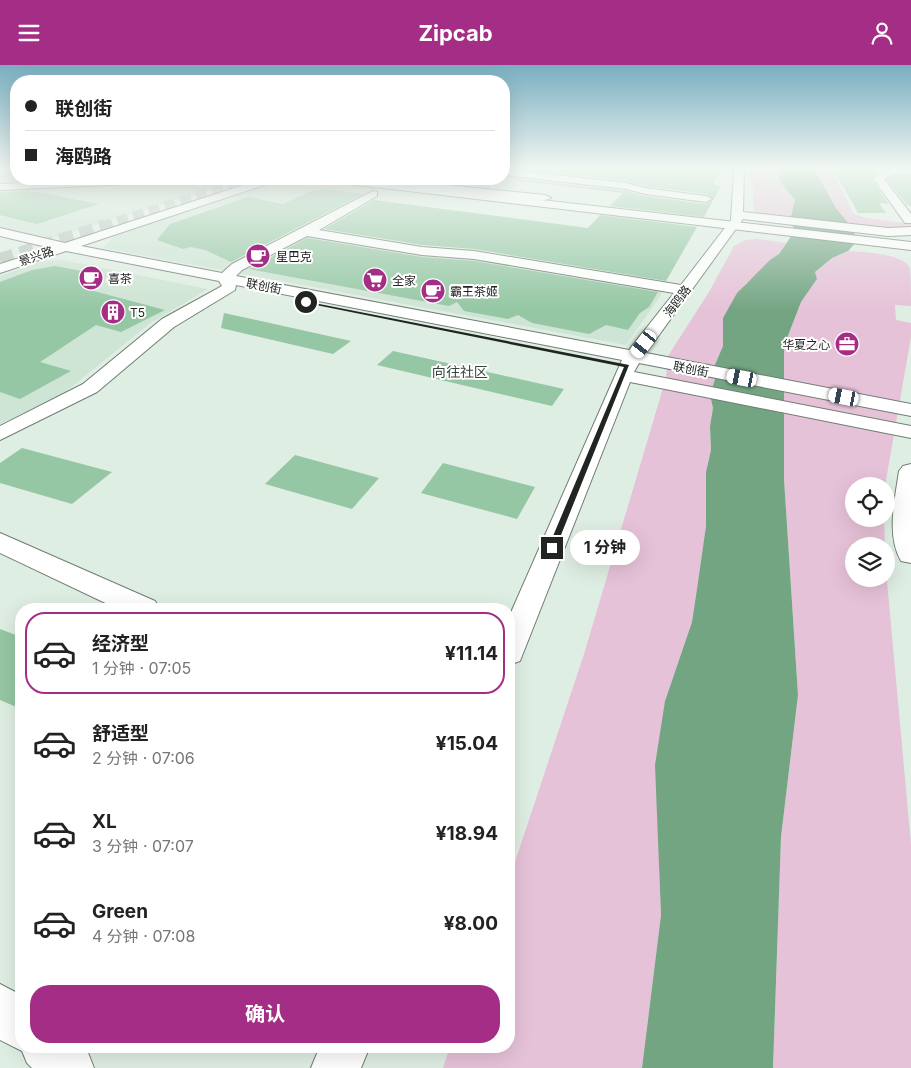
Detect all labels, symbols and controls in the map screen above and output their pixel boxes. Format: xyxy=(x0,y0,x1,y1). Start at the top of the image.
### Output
icon: menu xyxy=(15,19,43,47)
icon: person xyxy=(868,19,896,47)
text: Zipcab xyxy=(418,20,493,46)
text: 联创街 xyxy=(55,97,112,120)
text: 海鸥路 xyxy=(55,145,112,168)
street label: 景兴路 xyxy=(17,243,55,269)
cafe icon: 星巴克 xyxy=(245,243,271,269)
place label: 星巴克 xyxy=(276,249,312,264)
cafe icon: 喜茶 xyxy=(78,265,104,291)
supermarket icon: 全家 xyxy=(362,267,388,293)
place label: 喜茶 xyxy=(108,271,132,286)
place label: 全家 xyxy=(392,273,416,288)
street label: 联创街 xyxy=(245,275,283,297)
cafe icon: 霸王茶姬 xyxy=(420,278,446,304)
street label: 海鸥路 xyxy=(660,282,694,320)
place label: 霸王茶姬 xyxy=(450,284,498,299)
route start xyxy=(295,291,317,313)
building icon: T5 xyxy=(100,299,126,325)
place label: T5 xyxy=(130,305,145,320)
car xyxy=(628,328,659,360)
office icon: 华夏之心 xyxy=(834,331,860,357)
place label: 华夏之心 xyxy=(782,337,830,352)
street label: 联创街 xyxy=(672,358,710,380)
district label: 向往社区 xyxy=(432,363,488,380)
car xyxy=(725,368,758,388)
car xyxy=(827,387,860,407)
map controls xyxy=(845,477,895,587)
button: locate xyxy=(845,477,895,527)
callout: 1 分钟 xyxy=(570,531,640,565)
route end xyxy=(541,537,563,559)
text: 1 分钟 xyxy=(584,537,626,557)
button: layers xyxy=(845,537,895,587)
icon: car xyxy=(32,631,77,676)
text: 经济型 xyxy=(92,632,149,655)
text: ¥11.14 xyxy=(445,642,498,665)
text: 1 分钟 · 07:05 xyxy=(92,658,191,678)
icon: car xyxy=(32,721,77,766)
text: 舒适型 xyxy=(92,722,149,745)
text: ¥15.04 xyxy=(436,732,498,755)
text: 2 分钟 · 07:06 xyxy=(92,748,195,768)
text: XL xyxy=(92,810,117,833)
icon: car xyxy=(32,811,77,856)
text: ¥18.94 xyxy=(436,822,498,845)
text: 3 分钟 · 07:07 xyxy=(92,836,194,856)
text: Green xyxy=(92,900,148,923)
icon: car xyxy=(32,901,77,946)
text: ¥8.00 xyxy=(444,912,498,935)
text: 4 分钟 · 07:08 xyxy=(92,926,195,946)
button: 确认 xyxy=(30,985,500,1043)

